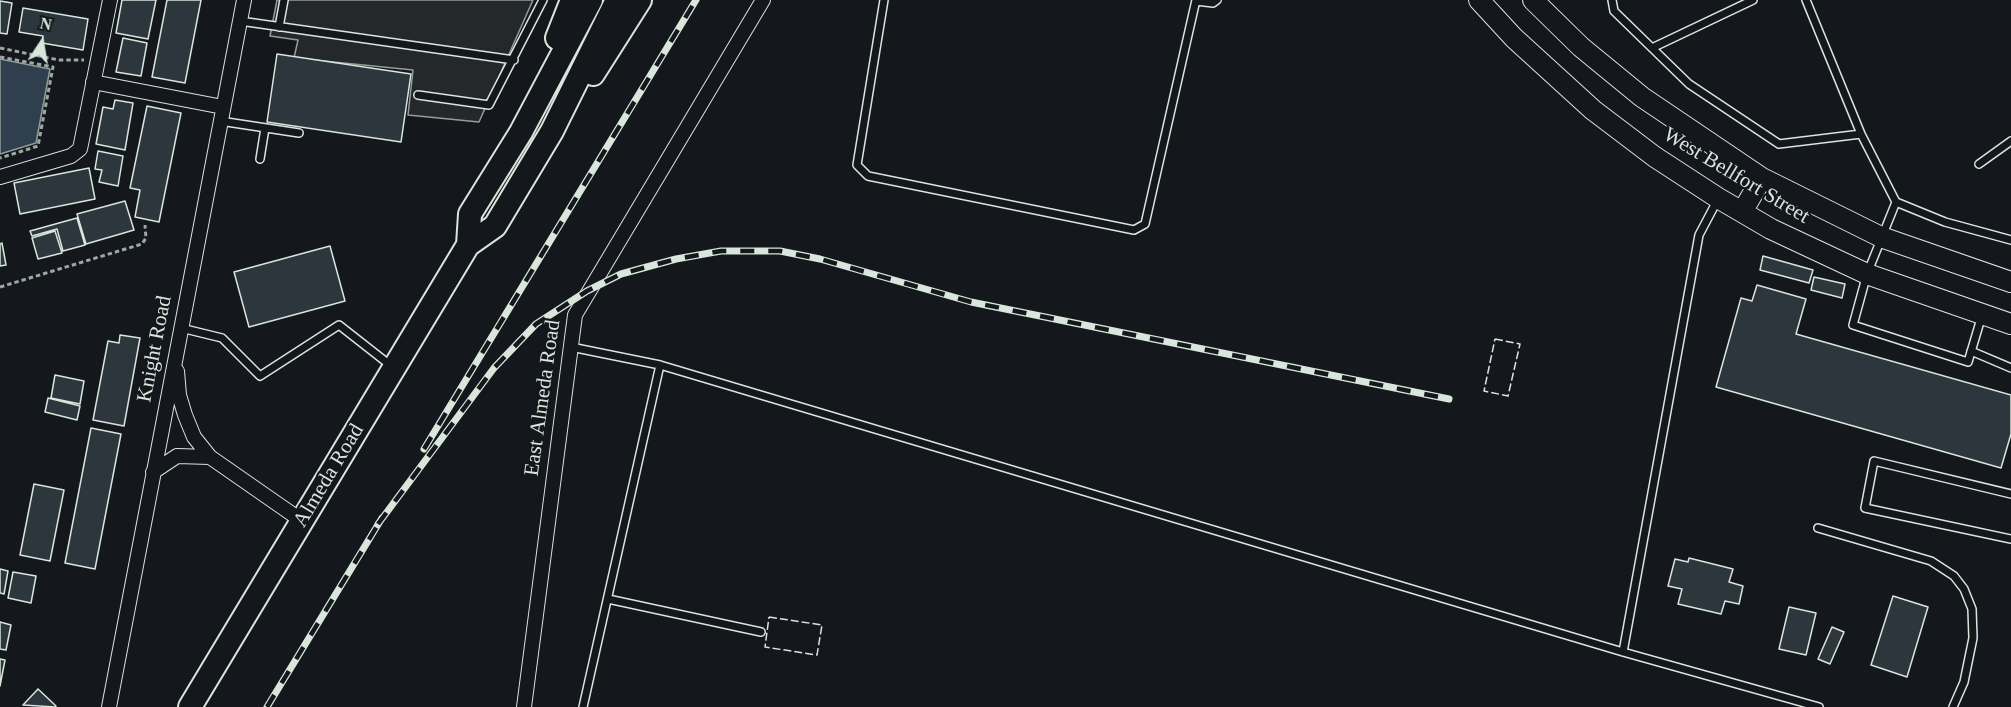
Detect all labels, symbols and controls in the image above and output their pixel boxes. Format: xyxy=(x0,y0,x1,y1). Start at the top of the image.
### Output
north arrow xyxy=(12,12,72,72)
text: N xyxy=(38,14,53,33)
street label: West Bellfort Street xyxy=(1658,122,1814,230)
street label: Knight Road xyxy=(132,294,178,404)
street label: East Almeda Road xyxy=(520,318,566,478)
street label: Almeda Road xyxy=(288,420,370,532)

